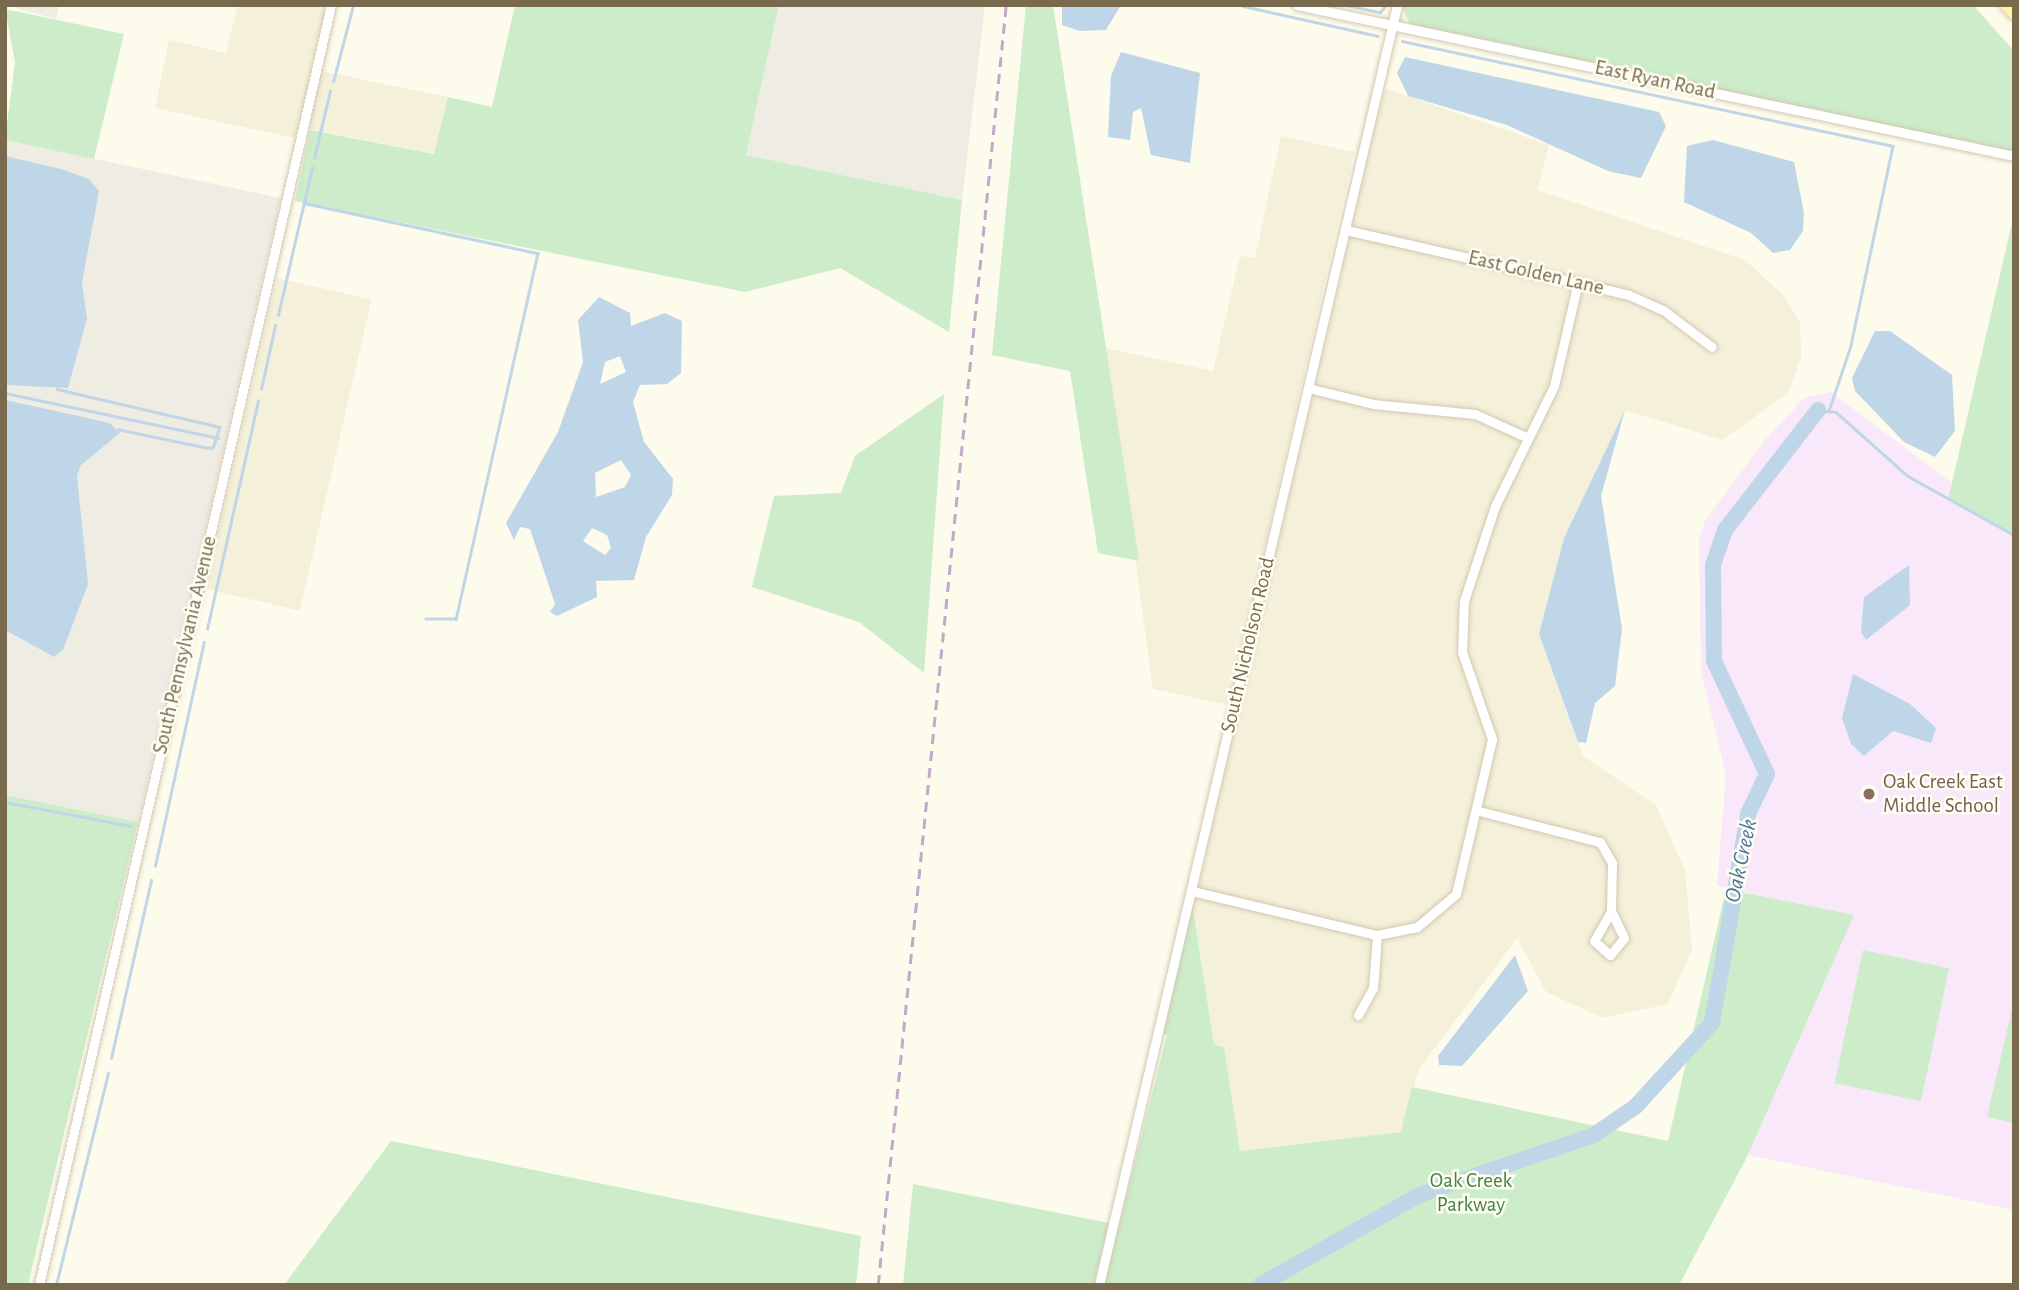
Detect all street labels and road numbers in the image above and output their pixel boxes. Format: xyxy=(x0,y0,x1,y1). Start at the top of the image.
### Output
street label: East Ryan Road xyxy=(1592,55,1718,105)
street label: East Golden Lane xyxy=(1466,245,1606,301)
street label: South Pennsylvania Avenue xyxy=(148,534,222,756)
street label: South Nicholson Road xyxy=(1216,555,1280,735)

